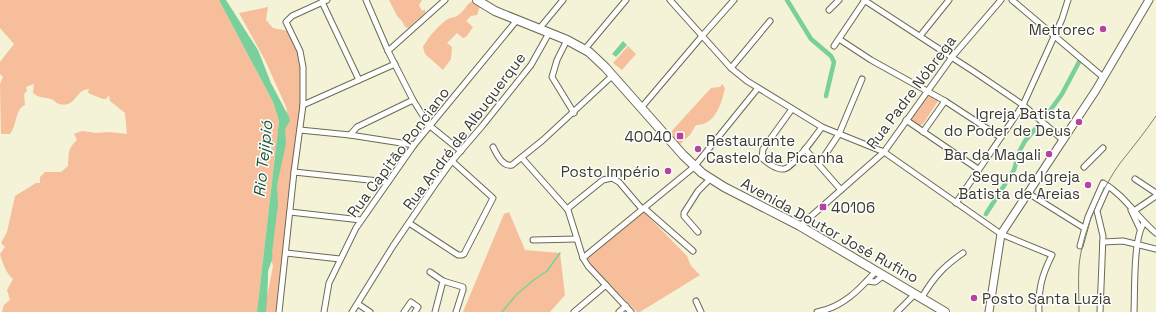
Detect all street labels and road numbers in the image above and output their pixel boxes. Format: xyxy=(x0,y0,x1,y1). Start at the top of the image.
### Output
street label: Rua Padre Nóbrega xyxy=(862,31,960,153)
street label: Rua André de Albuquerque xyxy=(399,48,530,214)
street label: Rua Capitão Ponciano xyxy=(343,83,453,221)
street label: Avenida Doutor José Rufino xyxy=(738,173,922,287)

